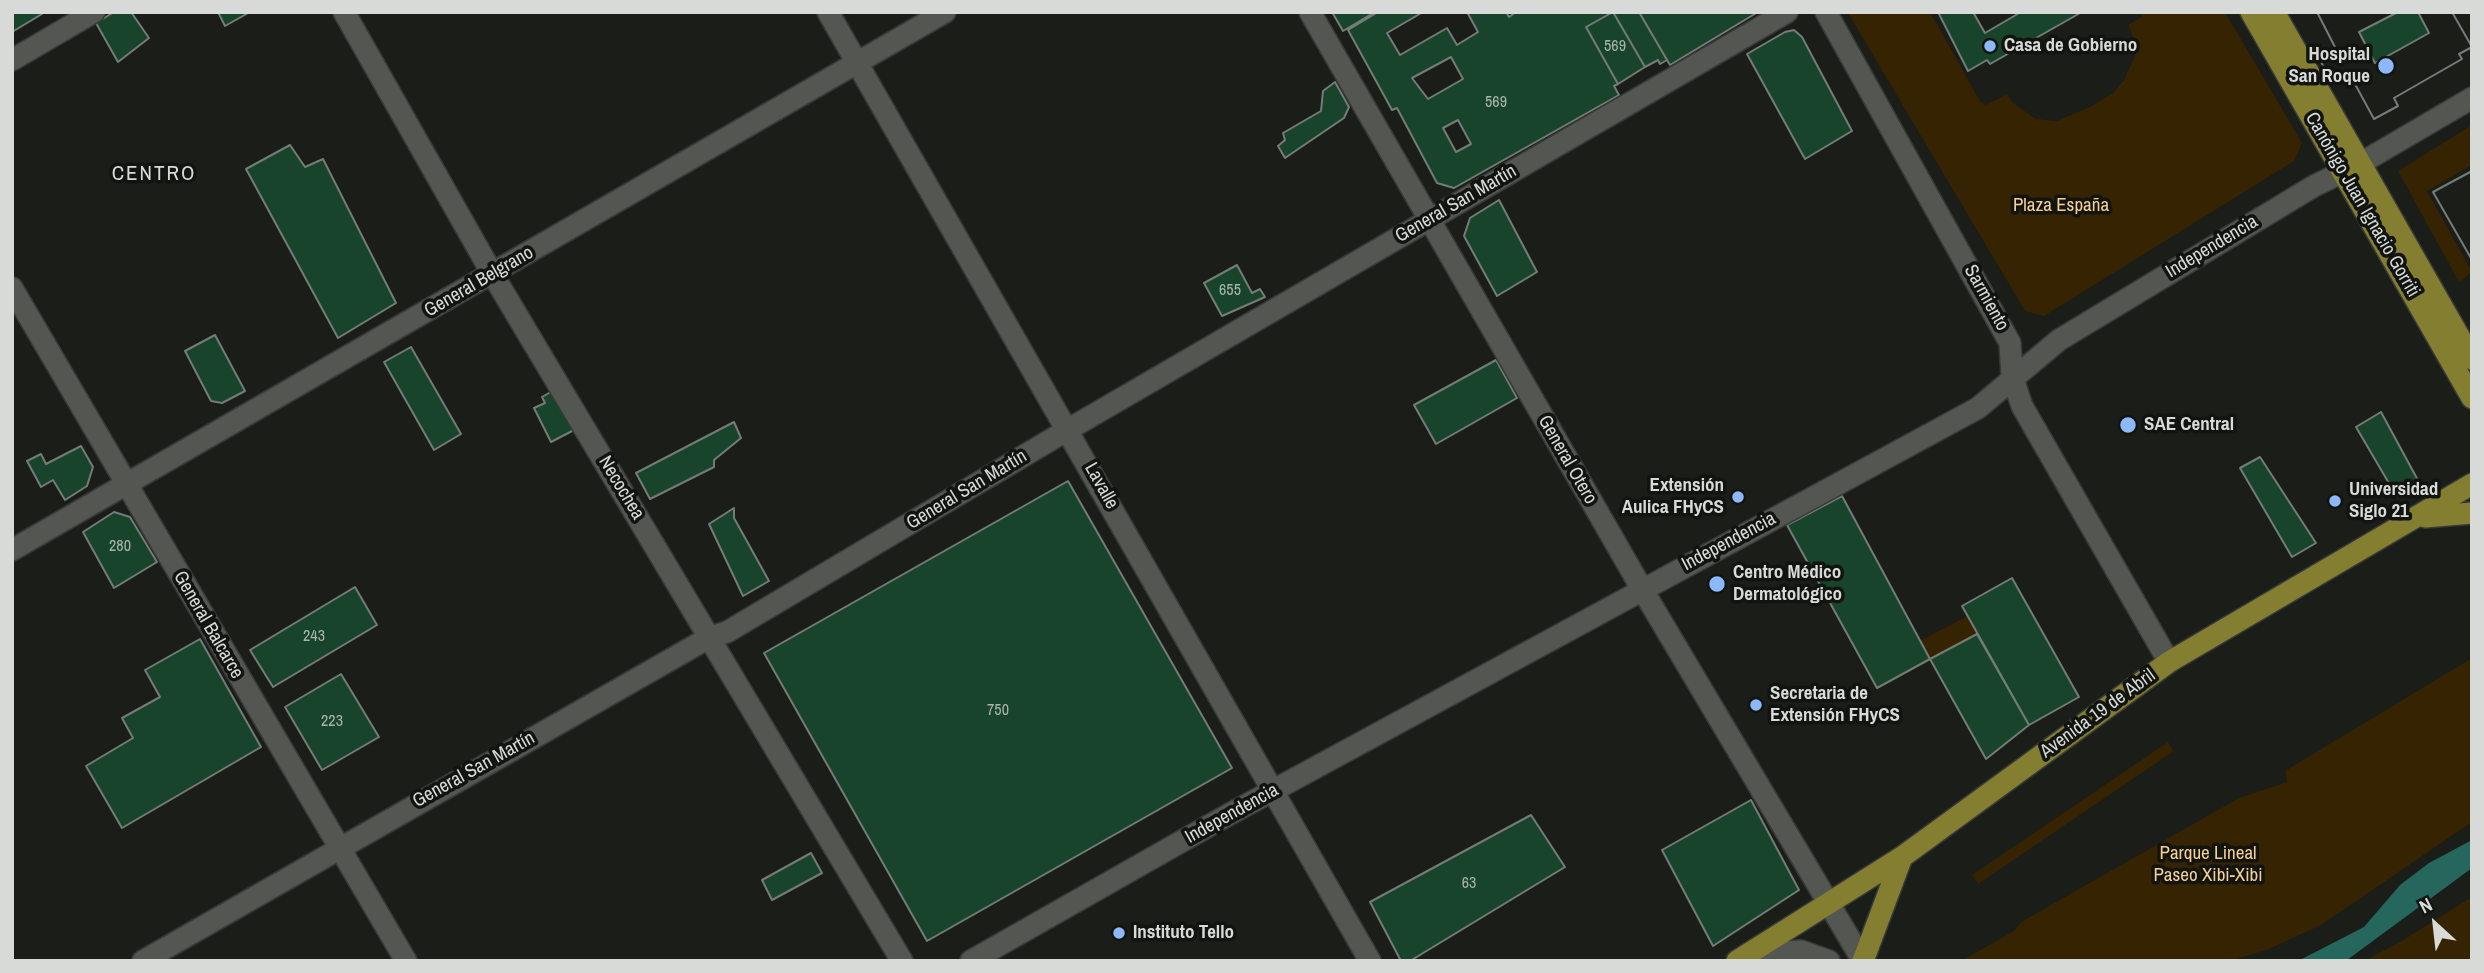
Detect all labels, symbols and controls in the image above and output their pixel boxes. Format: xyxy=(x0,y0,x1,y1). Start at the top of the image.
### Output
place label: Casa de Gobierno xyxy=(2004,35,2137,57)
house number: 569 xyxy=(1604,37,1626,57)
marker: Casa de Gobierno xyxy=(1982,38,1998,54)
place label: Hospital San Roque xyxy=(2289,44,2370,88)
marker: Hospital San Roque xyxy=(2376,56,2396,76)
house number: 569 xyxy=(1485,93,1507,113)
street label: Canónigo Juan Ignacio Gorriti xyxy=(2300,109,2424,301)
street label: General San Martín xyxy=(1391,160,1521,248)
district label: CENTRO xyxy=(112,161,196,187)
park label: Plaza España xyxy=(2013,195,2109,217)
street label: Independencia xyxy=(2162,211,2262,283)
street label: General Belgrano xyxy=(420,242,538,322)
street label: Sarmiento xyxy=(1959,261,2013,335)
house number: 655 xyxy=(1219,281,1241,301)
street label: General Otero xyxy=(1532,412,1602,508)
place label: SAE Central xyxy=(2144,414,2234,436)
marker: SAE Central xyxy=(2118,415,2138,435)
street label: General San Martín xyxy=(903,445,1031,535)
street label: Necochea xyxy=(593,452,649,524)
street label: Lavalle xyxy=(1079,459,1123,513)
place label: Extensión Aulica FHyCS xyxy=(1622,475,1724,519)
place label: Universidad Siglo 21 xyxy=(2349,479,2438,523)
marker: Extensión Aulica FHyCS xyxy=(1730,489,1746,505)
marker: Universidad Siglo 21 xyxy=(2327,493,2343,509)
street label: Independencia xyxy=(1678,508,1780,576)
house number: 280 xyxy=(109,537,131,557)
place label: Centro Médico Dermatológico xyxy=(1733,562,1842,606)
street label: General Balcarce xyxy=(168,567,248,683)
marker: Centro Médico Dermatológico xyxy=(1707,574,1727,594)
house number: 243 xyxy=(303,627,325,647)
street label: Avenida 19 de Abril xyxy=(2036,665,2160,763)
place label: Secretaria de Extensión FHyCS xyxy=(1770,683,1900,727)
marker: Secretaria de Extensión FHyCS xyxy=(1748,697,1764,713)
house number: 750 xyxy=(987,701,1009,721)
house number: 223 xyxy=(321,712,343,732)
street label: General San Martín xyxy=(409,727,539,813)
street label: Independencia xyxy=(1181,779,1283,849)
park label: Parque Lineal Paseo Xibi-Xibi xyxy=(2153,843,2263,887)
house number: 63 xyxy=(1462,874,1476,894)
north arrow xyxy=(2400,889,2470,959)
text: N xyxy=(2415,891,2436,919)
place label: Instituto Tello xyxy=(1133,922,1234,944)
marker: Instituto Tello xyxy=(1111,925,1127,941)

